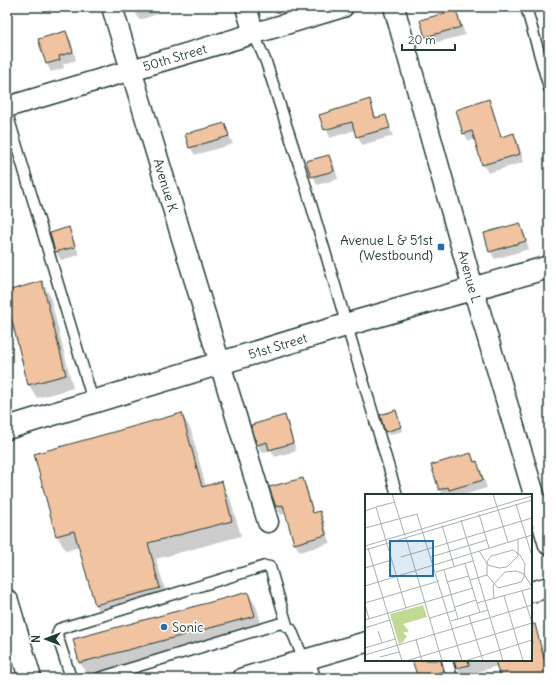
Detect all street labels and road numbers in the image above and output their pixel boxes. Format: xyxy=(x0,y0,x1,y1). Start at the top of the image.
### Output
street label: 50th Street xyxy=(141,40,209,75)
street label: Avenue K xyxy=(149,156,182,214)
street label: Avenue L xyxy=(454,248,485,305)
street label: 51st Street xyxy=(246,329,310,363)

